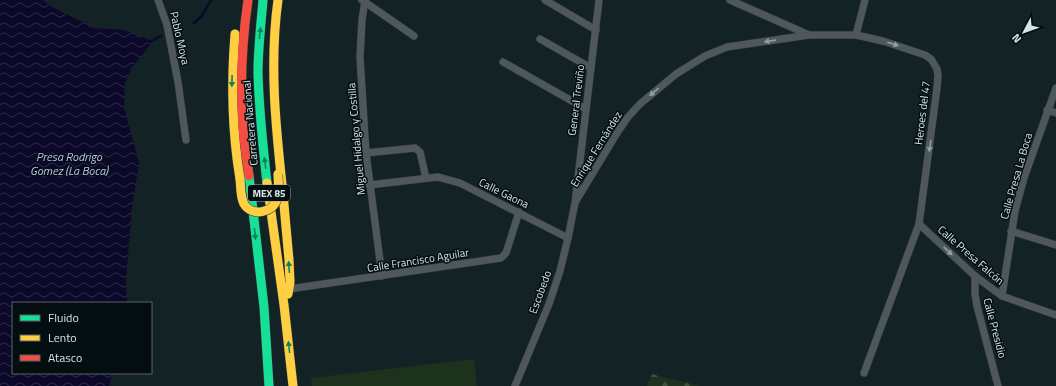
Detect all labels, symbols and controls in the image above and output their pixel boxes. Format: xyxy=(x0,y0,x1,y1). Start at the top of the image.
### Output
street label: Pablo Moya xyxy=(166,10,194,67)
north arrow xyxy=(1004,12,1044,52)
one-way arrow xyxy=(257,27,263,39)
text: N xyxy=(1008,30,1025,47)
one-way arrow xyxy=(764,38,776,44)
one-way arrow xyxy=(888,41,900,47)
street label: General Treviño xyxy=(564,63,588,136)
one-way arrow xyxy=(229,75,235,88)
street label: Carretera Nacional xyxy=(238,80,262,166)
street label: Heroes del 47 xyxy=(910,80,934,146)
street label: Miguel Hidalgo y Costilla xyxy=(343,82,369,196)
one-way arrow xyxy=(649,88,659,97)
street label: Enrique Fernández xyxy=(566,108,626,190)
street label: Calle Presa La Boca xyxy=(996,130,1036,221)
one-way arrow xyxy=(926,140,933,152)
water label: Presa Rodrigo Gomez (La Boca) xyxy=(30,147,109,180)
one-way arrow xyxy=(262,157,268,169)
street label: Calle Gaona xyxy=(476,174,532,212)
road number: MEX 85 xyxy=(248,185,290,201)
street label: Calle Presa Falcón xyxy=(934,222,1008,288)
one-way arrow xyxy=(252,228,258,240)
street label: Calle Francisco Aguilar xyxy=(366,244,470,276)
one-way arrow xyxy=(943,246,953,255)
one-way arrow xyxy=(285,261,292,273)
street label: Escobedo xyxy=(525,268,555,316)
street label: Calle Presidio xyxy=(979,296,1011,360)
legend xyxy=(12,302,152,374)
text: Fluido xyxy=(48,308,79,327)
text: Lento xyxy=(48,328,77,347)
one-way arrow xyxy=(286,341,292,353)
text: Atasco xyxy=(48,348,82,367)

